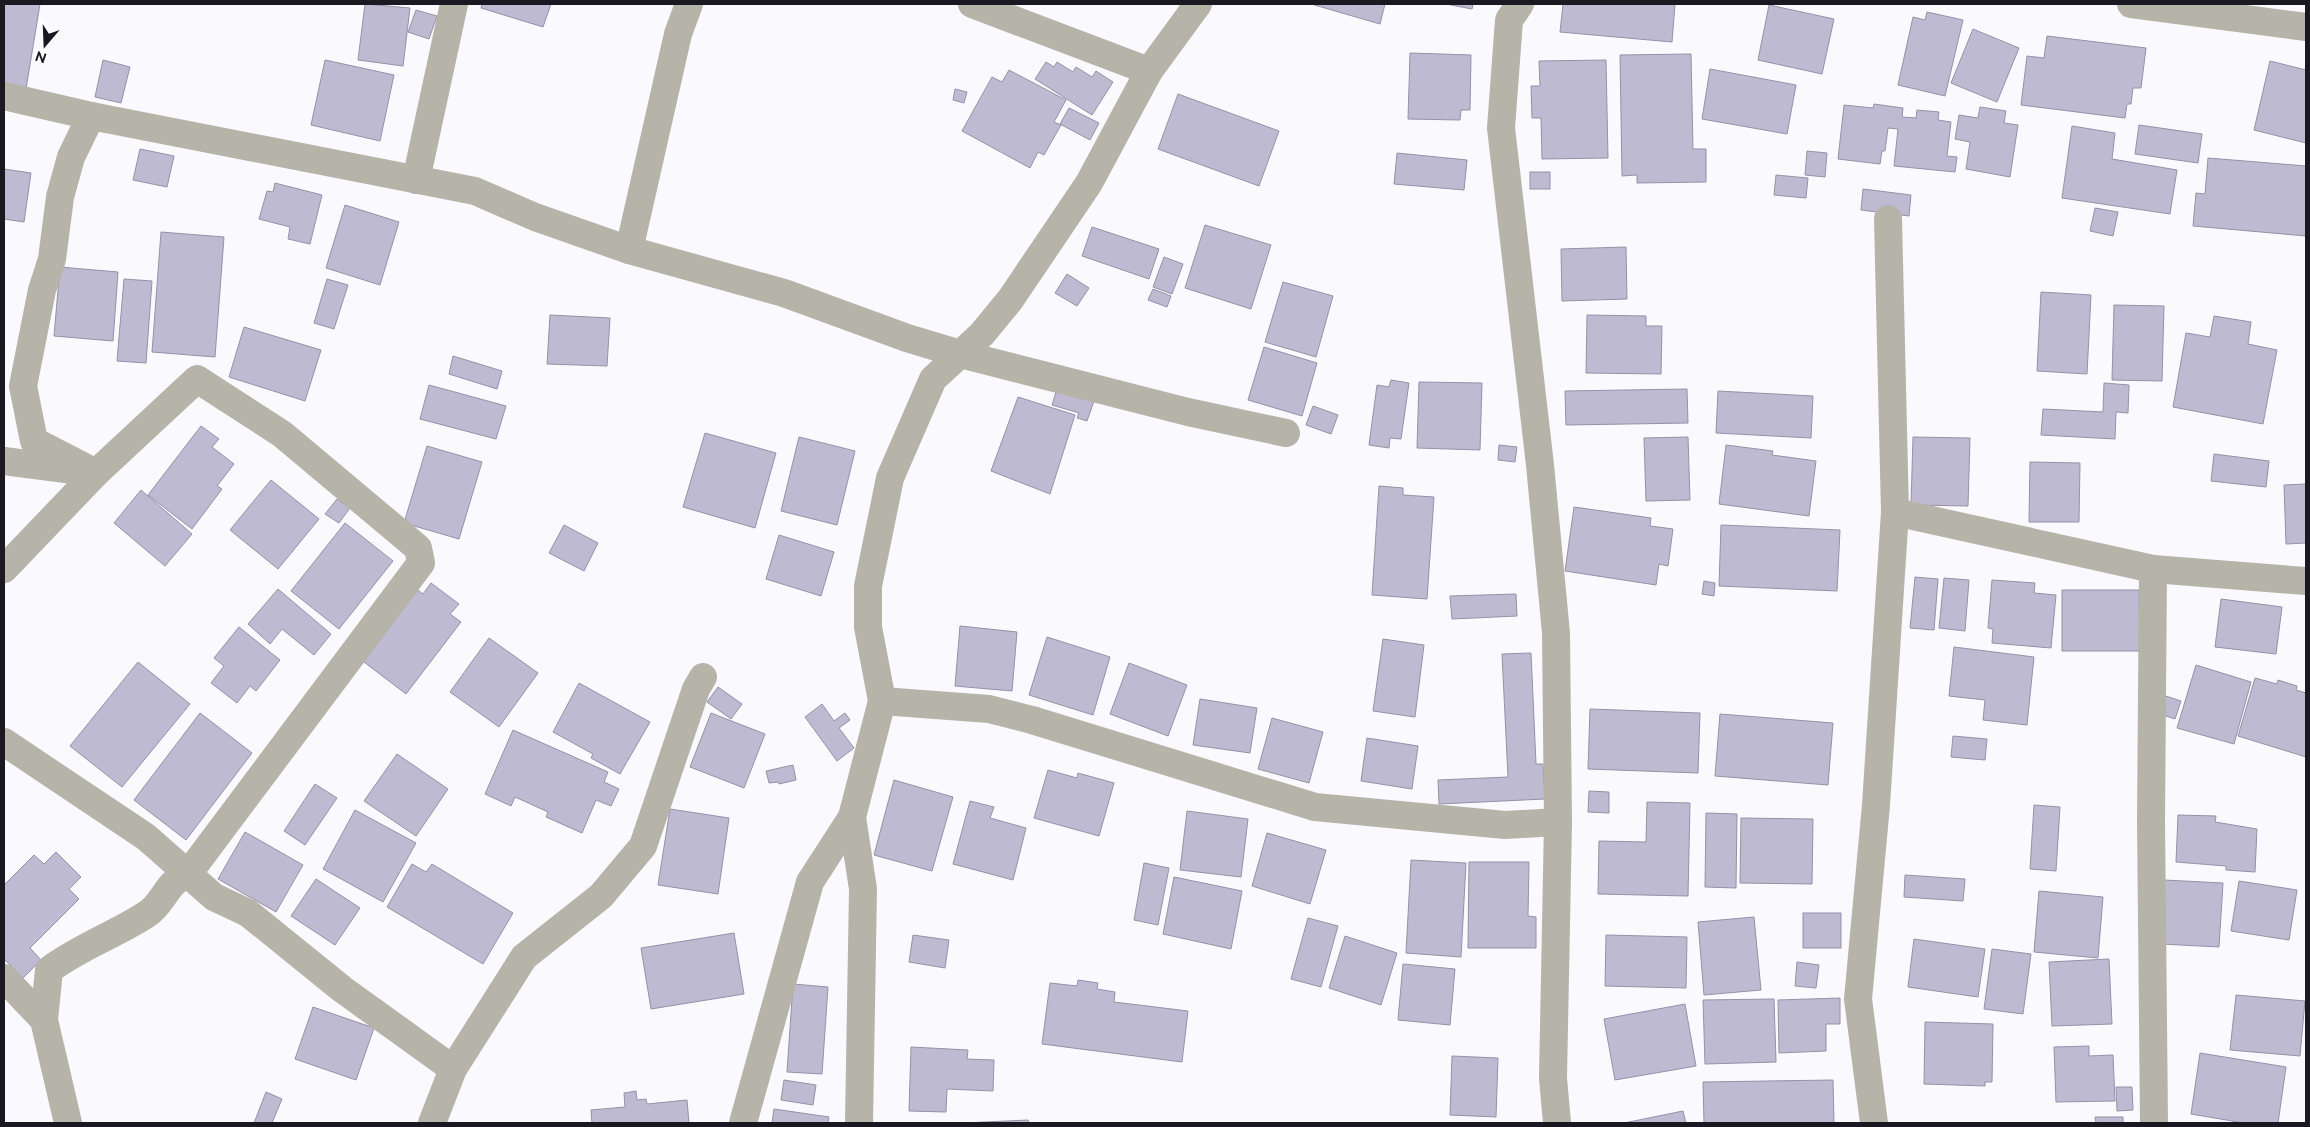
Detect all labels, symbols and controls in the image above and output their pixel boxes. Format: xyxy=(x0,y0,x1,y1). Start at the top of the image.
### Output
north arrow xyxy=(20,20,70,70)
text: N xyxy=(33,48,48,67)

